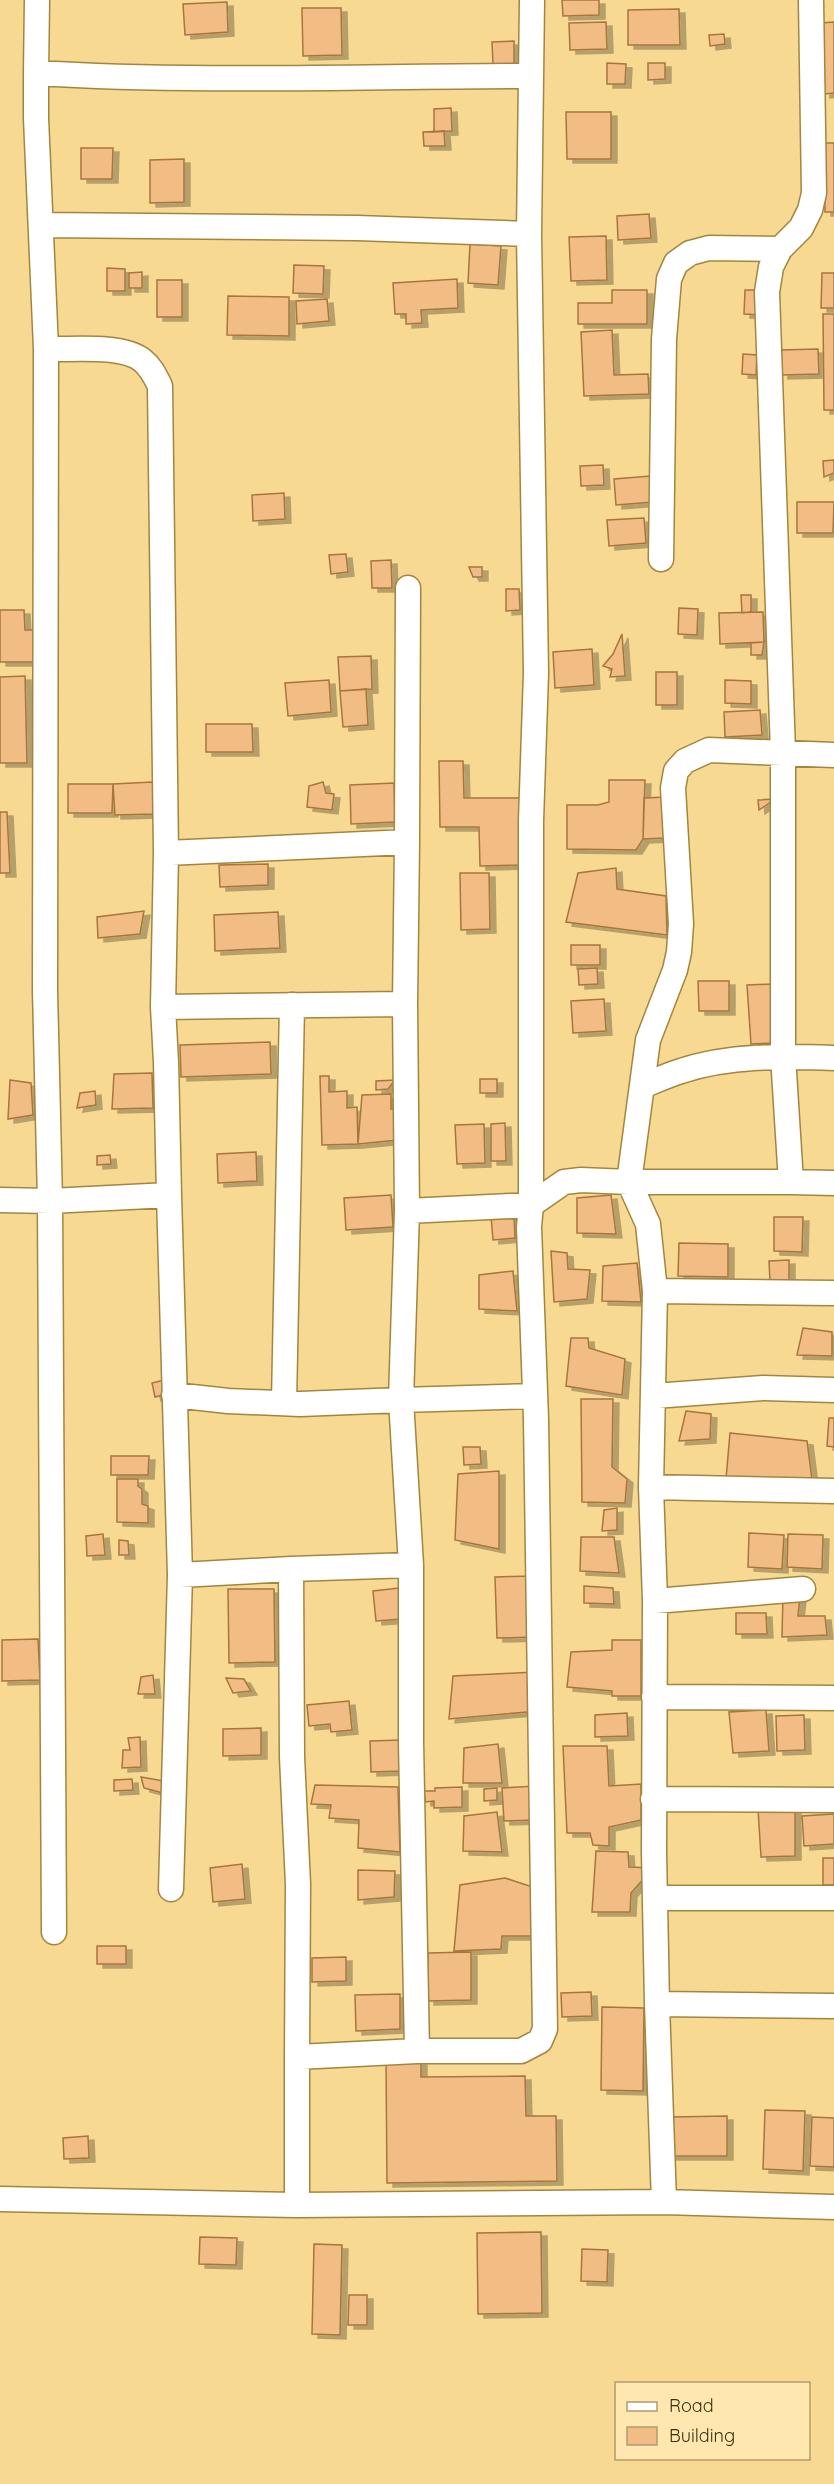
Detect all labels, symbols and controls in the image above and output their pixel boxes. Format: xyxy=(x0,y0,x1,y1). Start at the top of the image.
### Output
legend xyxy=(615,2382,810,2460)
text: Road xyxy=(669,2394,714,2417)
text: Building xyxy=(669,2424,735,2447)

